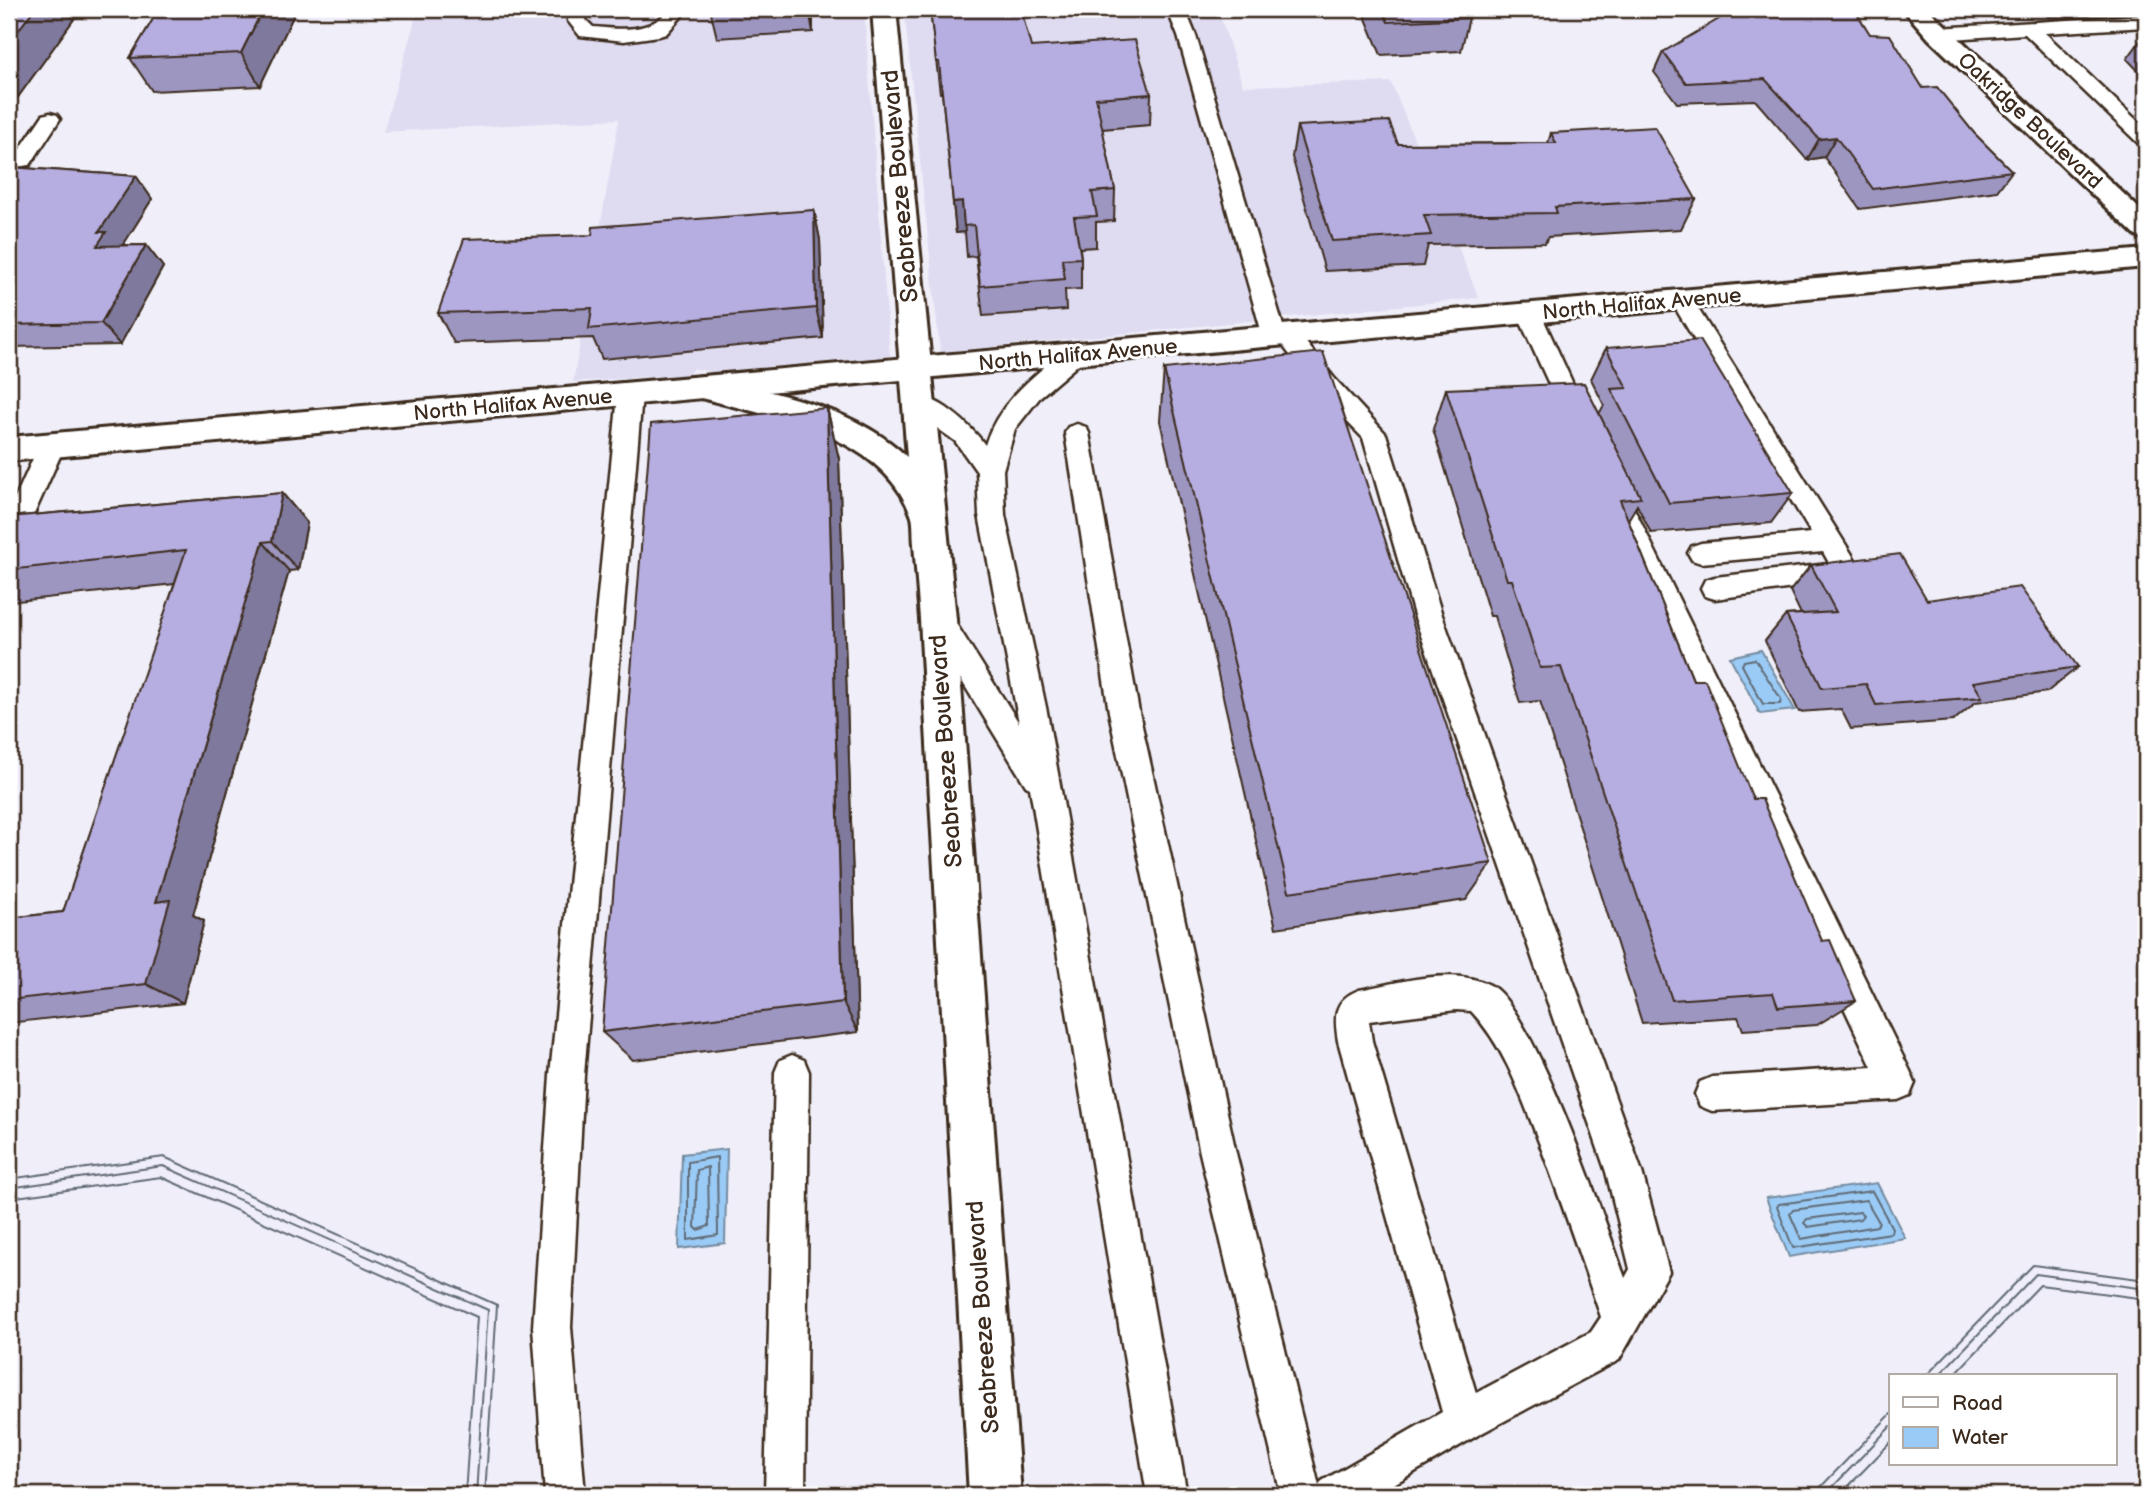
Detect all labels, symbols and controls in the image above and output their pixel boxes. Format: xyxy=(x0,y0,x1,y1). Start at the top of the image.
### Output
street label: Oakridge Boulevard xyxy=(1953,48,2107,194)
street label: Seabreeze Boulevard xyxy=(875,68,925,304)
street label: North Halifax Avenue xyxy=(1541,283,1743,325)
street label: North Halifax Avenue xyxy=(977,334,1179,376)
street label: North Halifax Avenue xyxy=(412,384,614,426)
street label: Seabreeze Boulevard xyxy=(923,633,969,869)
street label: Seabreeze Boulevard xyxy=(960,1199,1006,1435)
legend xyxy=(1889,1374,2116,1466)
text: Road xyxy=(1952,1391,2003,1416)
text: Water xyxy=(1952,1425,2008,1450)

